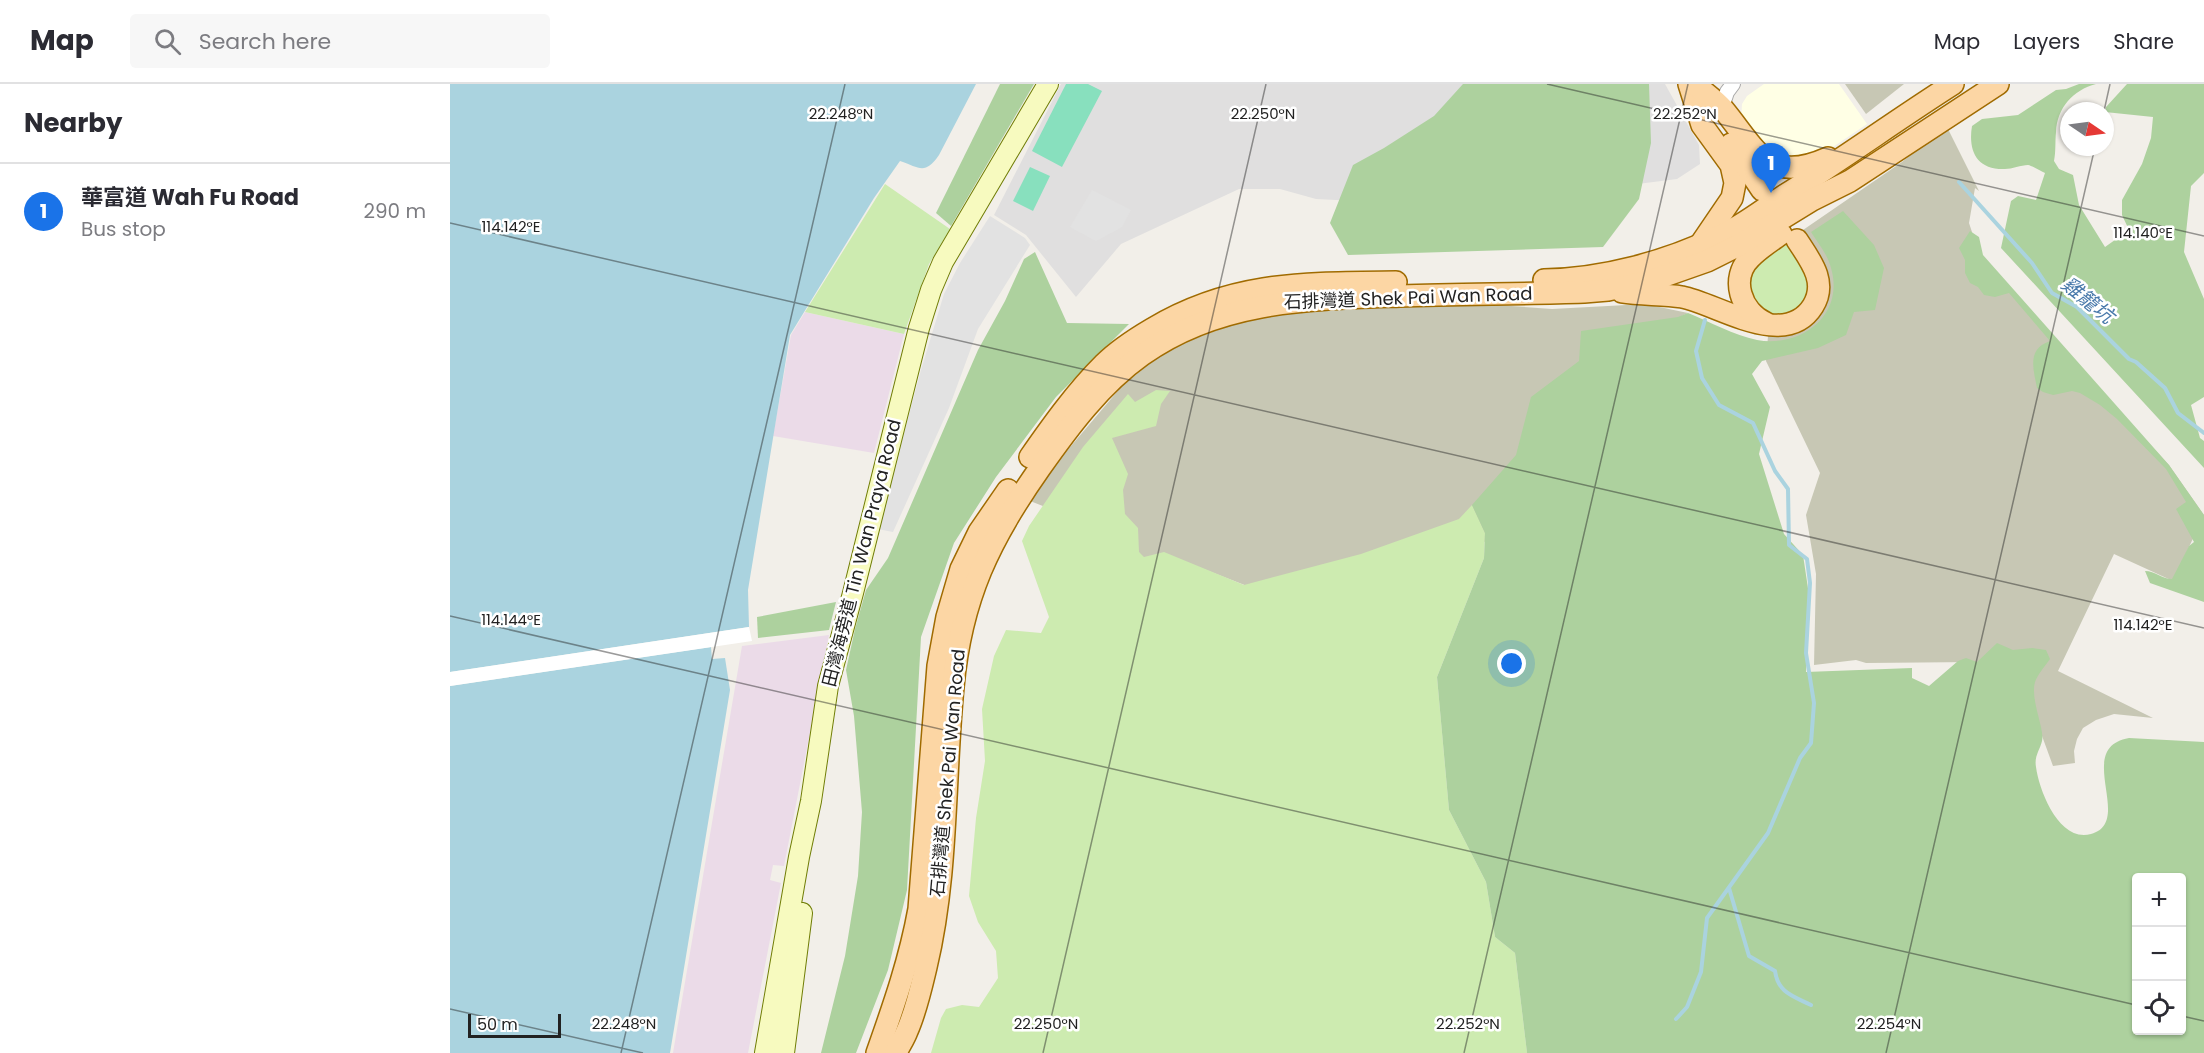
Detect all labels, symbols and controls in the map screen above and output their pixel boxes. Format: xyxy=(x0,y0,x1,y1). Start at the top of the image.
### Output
search box xyxy=(130,14,550,68)
text: Map xyxy=(30,21,94,60)
icon: search xyxy=(151,25,184,58)
text: Search here xyxy=(199,26,331,57)
text: Map xyxy=(1934,27,1980,56)
text: Layers xyxy=(2013,27,2080,56)
text: Share xyxy=(2113,27,2174,56)
north arrow xyxy=(2060,102,2114,156)
text: 22.248°N xyxy=(809,103,873,124)
text: 22.250°N xyxy=(1231,103,1295,124)
text: 22.252°N xyxy=(1653,103,1717,124)
text: Nearby xyxy=(24,105,122,141)
pin: 1 xyxy=(1752,144,1790,193)
text: 華富道 Wah Fu Road xyxy=(81,182,299,213)
text: 1 xyxy=(40,197,47,225)
text: 290 m xyxy=(363,197,426,225)
text: Bus stop xyxy=(81,215,166,243)
text: 114.142°E xyxy=(482,216,540,237)
text: 114.140°E xyxy=(2113,222,2173,243)
water label: 雞籠坑 xyxy=(2056,270,2122,332)
street label: 石排灣道 Shek Pai Wan Road xyxy=(1283,281,1533,314)
street label: 田灣海旁道 Tin Wan Praya Road xyxy=(816,417,907,689)
text: 114.144°E xyxy=(481,609,541,630)
text: 114.142°E xyxy=(2114,614,2172,635)
street label: 石排灣道 Shek Pai Wan Road xyxy=(924,648,971,898)
your location xyxy=(1497,649,1526,678)
map controls xyxy=(2132,873,2186,1035)
button: + xyxy=(2132,873,2186,927)
button: − xyxy=(2132,927,2186,981)
button: locate xyxy=(2132,981,2186,1035)
scale bar xyxy=(468,1011,561,1038)
text: 50 m xyxy=(477,1013,518,1036)
text: 22.248°N xyxy=(592,1013,656,1034)
text: 22.250°N xyxy=(1014,1013,1078,1034)
text: 22.252°N xyxy=(1436,1013,1500,1034)
text: 22.254°N xyxy=(1857,1013,1921,1034)

